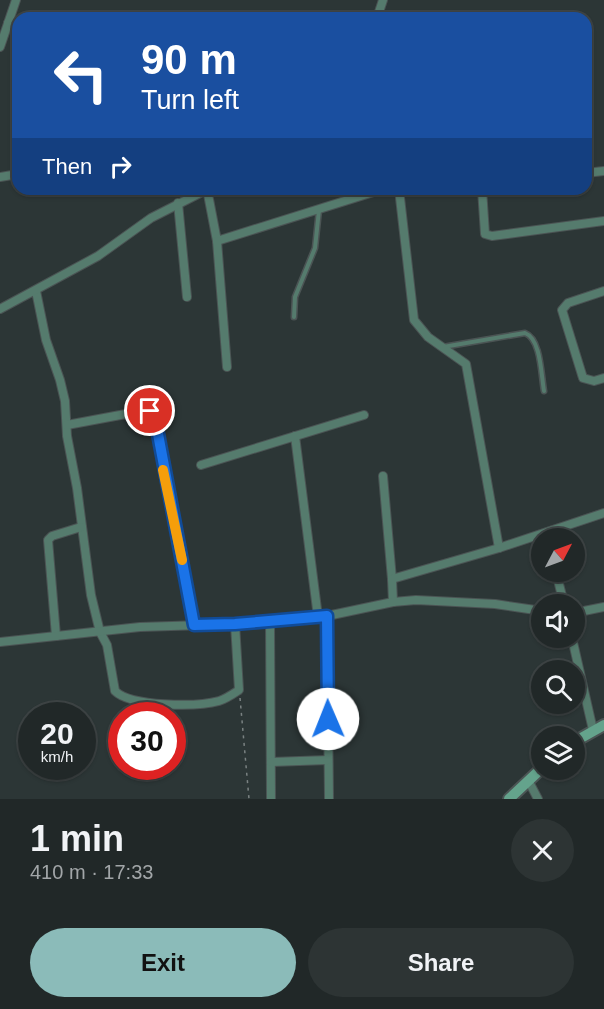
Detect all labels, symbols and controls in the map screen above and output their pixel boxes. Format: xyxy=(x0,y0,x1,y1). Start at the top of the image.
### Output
icon: left xyxy=(42,36,120,114)
text: 90 m xyxy=(141,36,237,83)
text: Turn left xyxy=(141,85,239,115)
icon: right xyxy=(104,150,137,183)
text: Then xyxy=(42,154,92,179)
pin xyxy=(124,385,175,436)
icon: arrive xyxy=(133,394,166,427)
north arrow xyxy=(531,528,585,582)
map controls xyxy=(531,528,585,780)
button: sound xyxy=(531,594,585,648)
button: search xyxy=(531,660,585,714)
position arrow xyxy=(296,687,360,751)
speed limit sign: 30 xyxy=(108,702,186,780)
text: 20 xyxy=(40,717,74,750)
button: layers xyxy=(531,726,585,780)
text: km/h xyxy=(41,748,73,765)
text: 1 min xyxy=(30,818,124,859)
button: close xyxy=(511,819,574,882)
text: 410 m · 17:33 xyxy=(30,861,153,883)
button: Exit xyxy=(30,928,296,997)
button: Share xyxy=(308,928,574,997)

